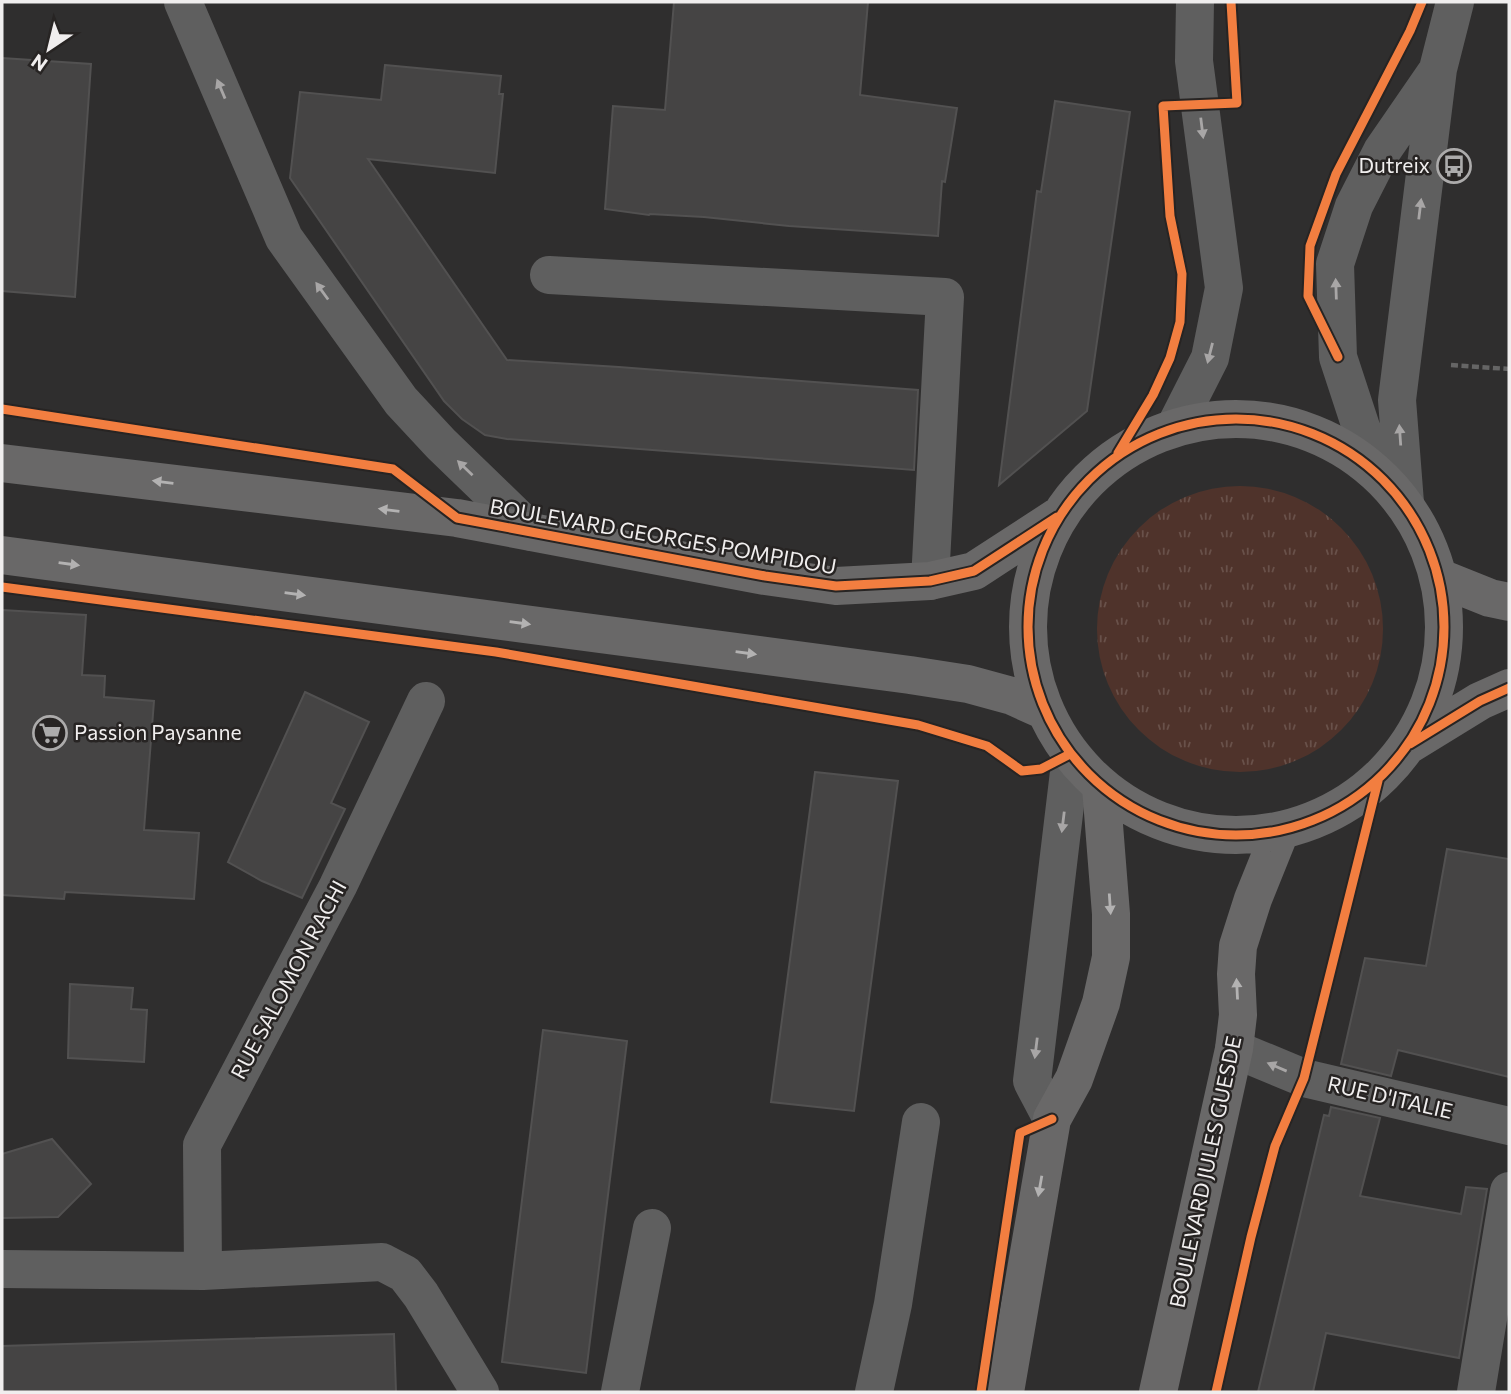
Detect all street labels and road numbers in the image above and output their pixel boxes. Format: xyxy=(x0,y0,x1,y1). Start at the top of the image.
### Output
street label: BOULEVARD GEORGES POMPIDOU xyxy=(488,493,839,578)
street label: RUE SALOMON RACHI xyxy=(225,876,351,1083)
street label: BOULEVARD JULES GUESDE xyxy=(1163,1034,1246,1310)
street label: RUE D'ITALIE xyxy=(1325,1070,1455,1123)

